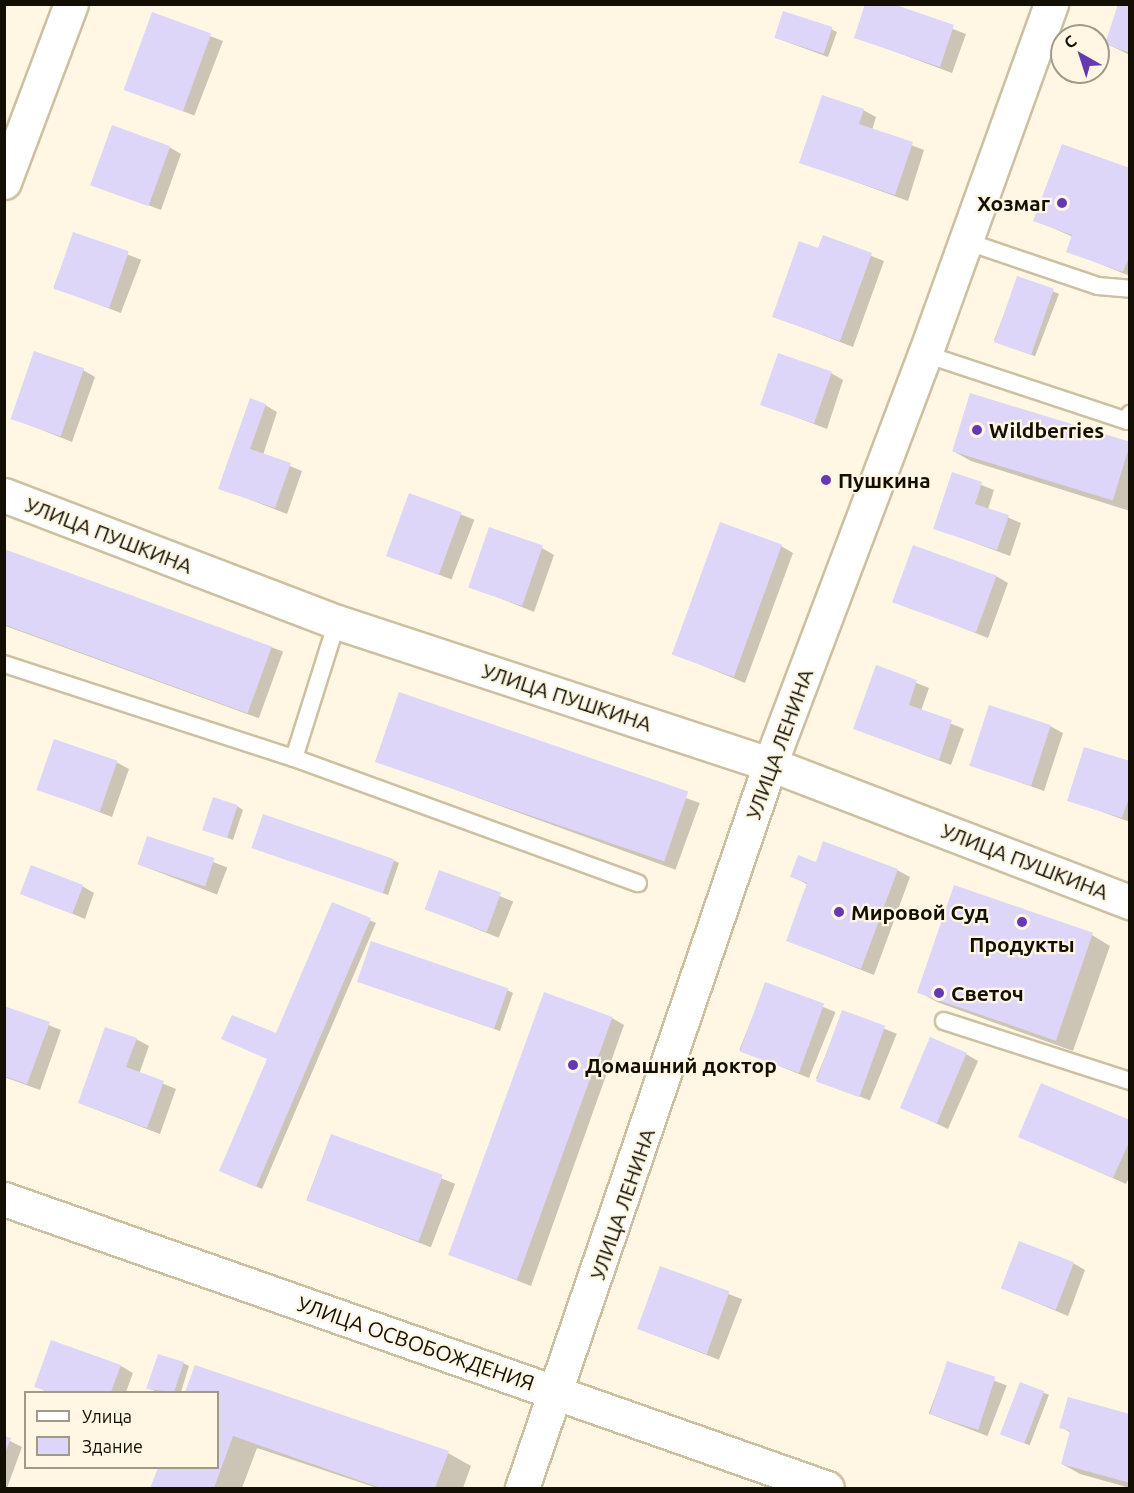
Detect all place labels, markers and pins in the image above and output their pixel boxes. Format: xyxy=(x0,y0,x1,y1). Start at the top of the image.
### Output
place label: Хозмаг xyxy=(977,190,1050,216)
marker: Хозмаг xyxy=(1055,196,1069,210)
place label: Wildberries xyxy=(989,417,1104,443)
marker: Wildberries xyxy=(970,423,984,437)
place label: Пушкина xyxy=(838,467,931,493)
marker: Пушкина xyxy=(819,473,833,487)
place label: Мировой Суд xyxy=(851,899,988,925)
marker: Мировой Суд xyxy=(832,905,846,919)
marker: Продукты xyxy=(1015,915,1029,929)
place label: Продукты xyxy=(969,931,1075,957)
place label: Светоч xyxy=(951,980,1024,1006)
marker: Светоч xyxy=(932,986,946,1000)
place label: Домашний доктор xyxy=(585,1052,777,1078)
marker: Домашний доктор xyxy=(566,1058,580,1072)

